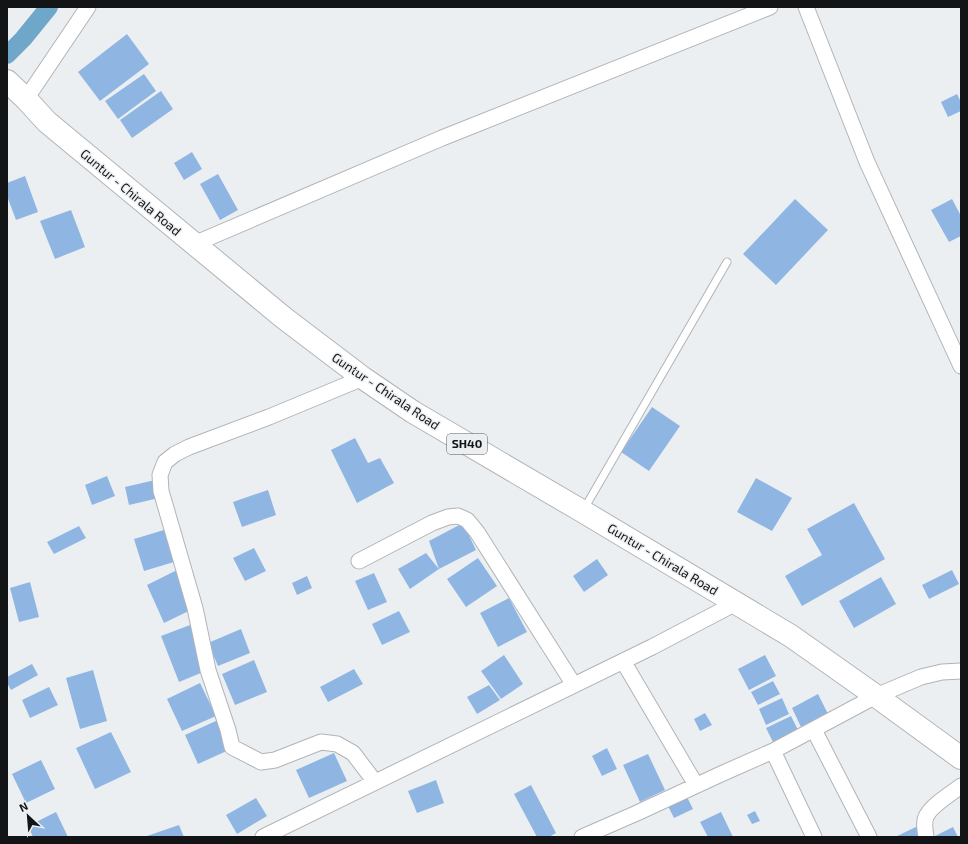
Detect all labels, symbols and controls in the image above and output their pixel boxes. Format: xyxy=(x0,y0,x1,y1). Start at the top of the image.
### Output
street label: Guntur - Chirala Road xyxy=(77,145,185,239)
street label: Guntur - Chirala Road xyxy=(329,349,443,433)
road number: SH40 xyxy=(447,434,487,454)
street label: Guntur - Chirala Road xyxy=(605,520,721,598)
north arrow xyxy=(8,796,48,836)
text: N xyxy=(17,799,30,814)

